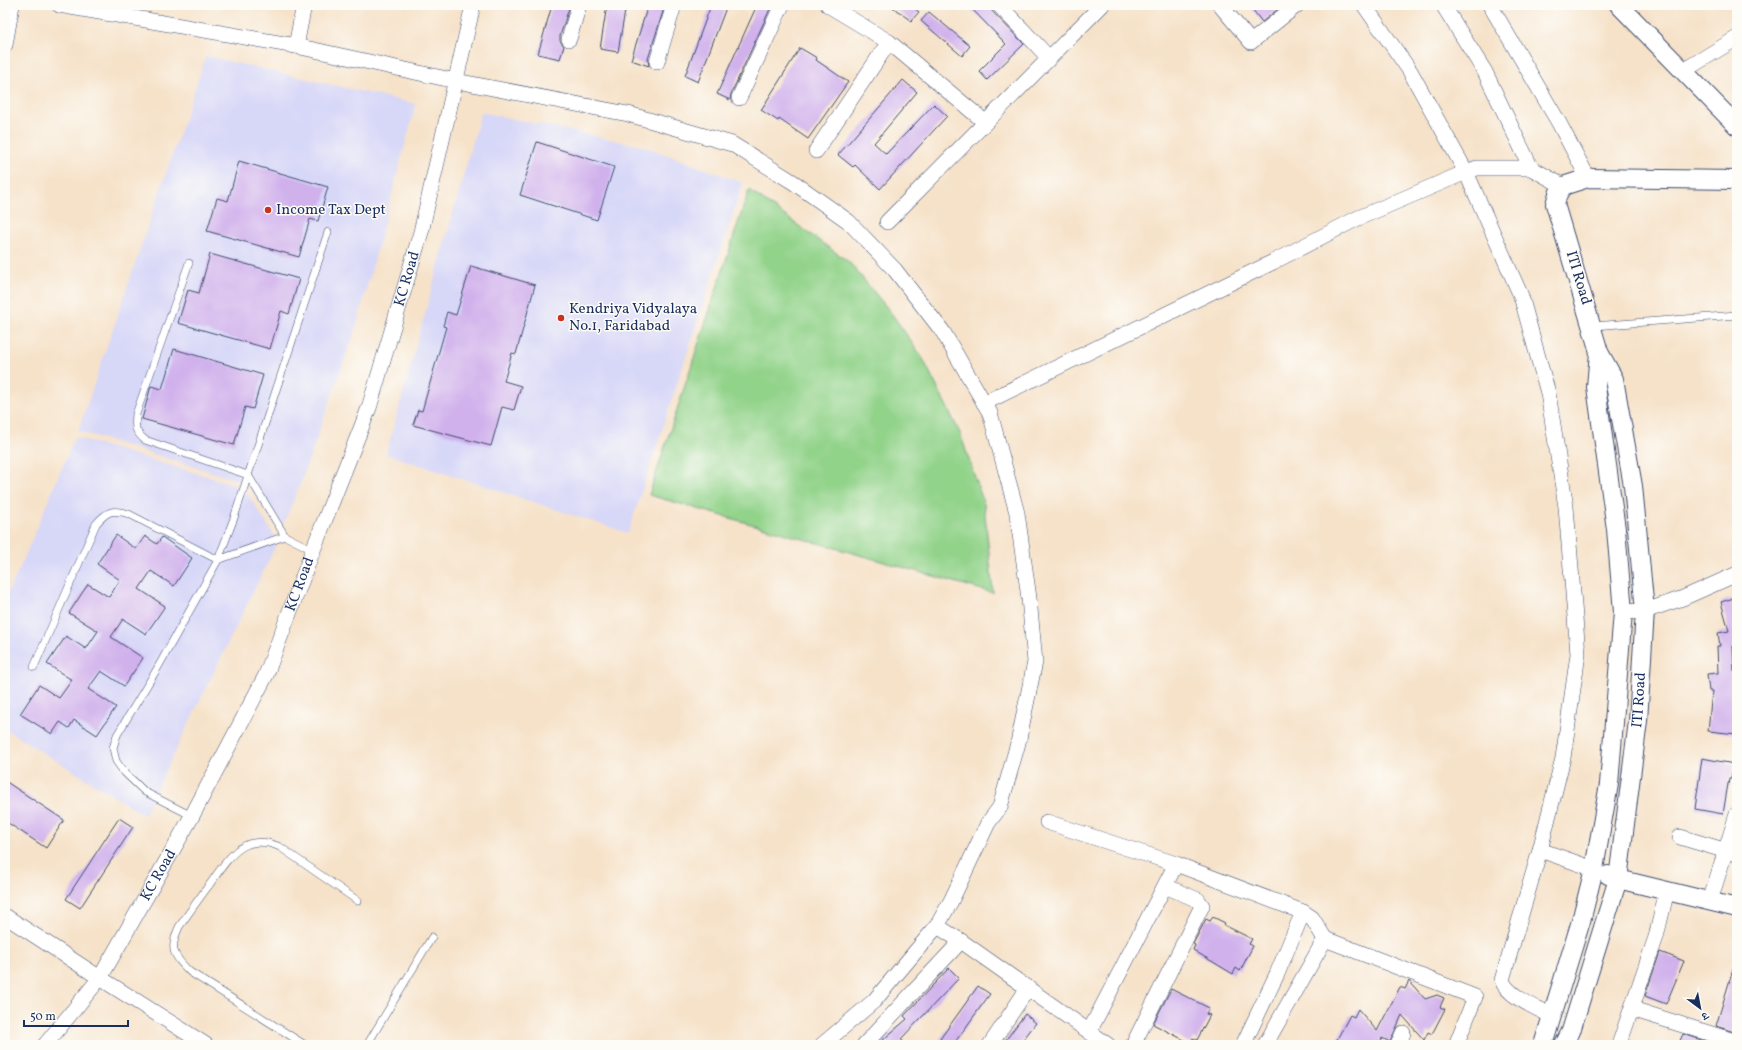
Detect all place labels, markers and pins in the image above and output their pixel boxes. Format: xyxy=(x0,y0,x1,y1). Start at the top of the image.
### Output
place label: Income Tax Dept xyxy=(276,200,386,221)
marker: Income Tax Dept xyxy=(263,205,273,215)
place label: Kendriya Vidyalaya No.1, Faridabad xyxy=(569,299,697,337)
marker: Kendriya Vidyalaya No.1, Faridabad xyxy=(556,313,566,323)

